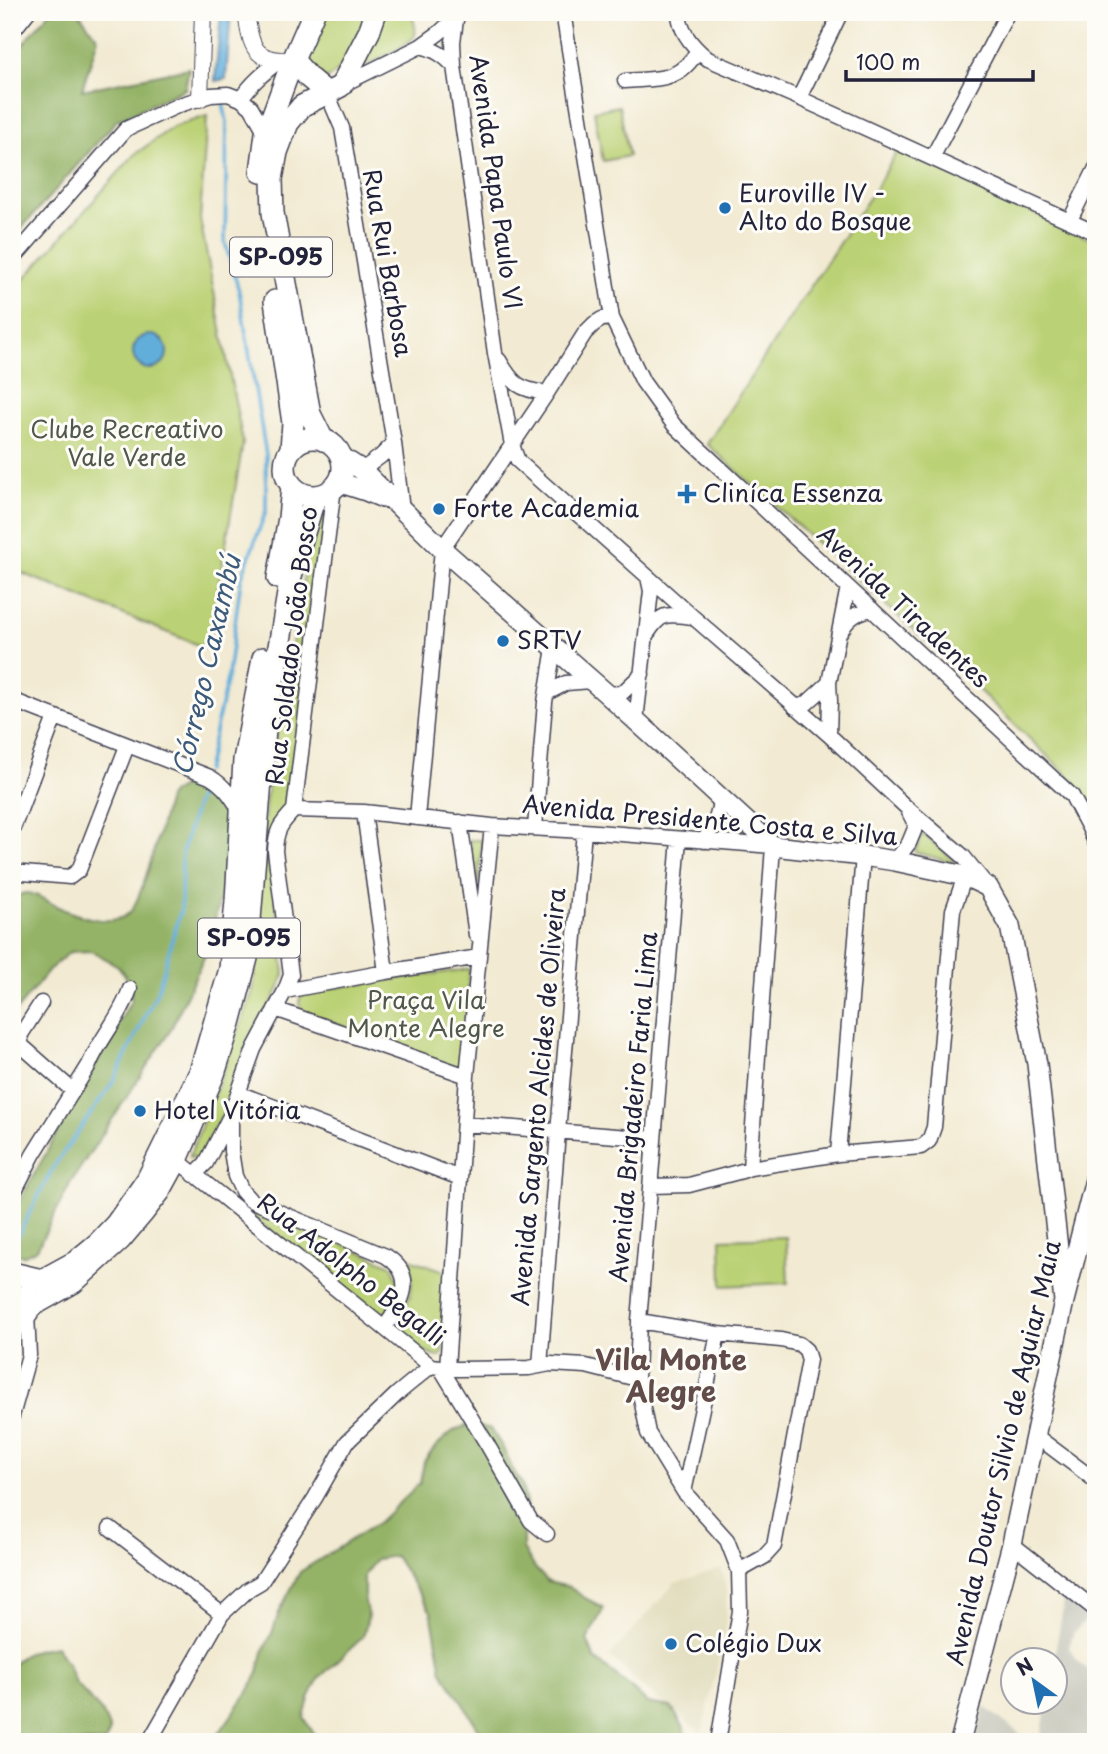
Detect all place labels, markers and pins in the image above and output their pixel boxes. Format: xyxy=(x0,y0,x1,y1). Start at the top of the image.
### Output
place label: Euroville IV - Alto do Bosque xyxy=(739,174,912,238)
marker: Euroville IV - Alto do Bosque xyxy=(717,200,733,216)
place label: Cliníca Essenza xyxy=(703,474,882,510)
marker: Cliníca Essenza xyxy=(677,484,697,504)
place label: Forte Academia xyxy=(453,489,639,525)
marker: Forte Academia xyxy=(431,501,447,517)
place label: SRTV xyxy=(517,621,581,657)
marker: SRTV xyxy=(495,633,511,649)
place label: Hotel Vitória xyxy=(154,1091,300,1127)
marker: Hotel Vitória xyxy=(132,1103,148,1119)
place label: Colégio Dux xyxy=(685,1624,822,1660)
marker: Colégio Dux xyxy=(663,1636,679,1652)

